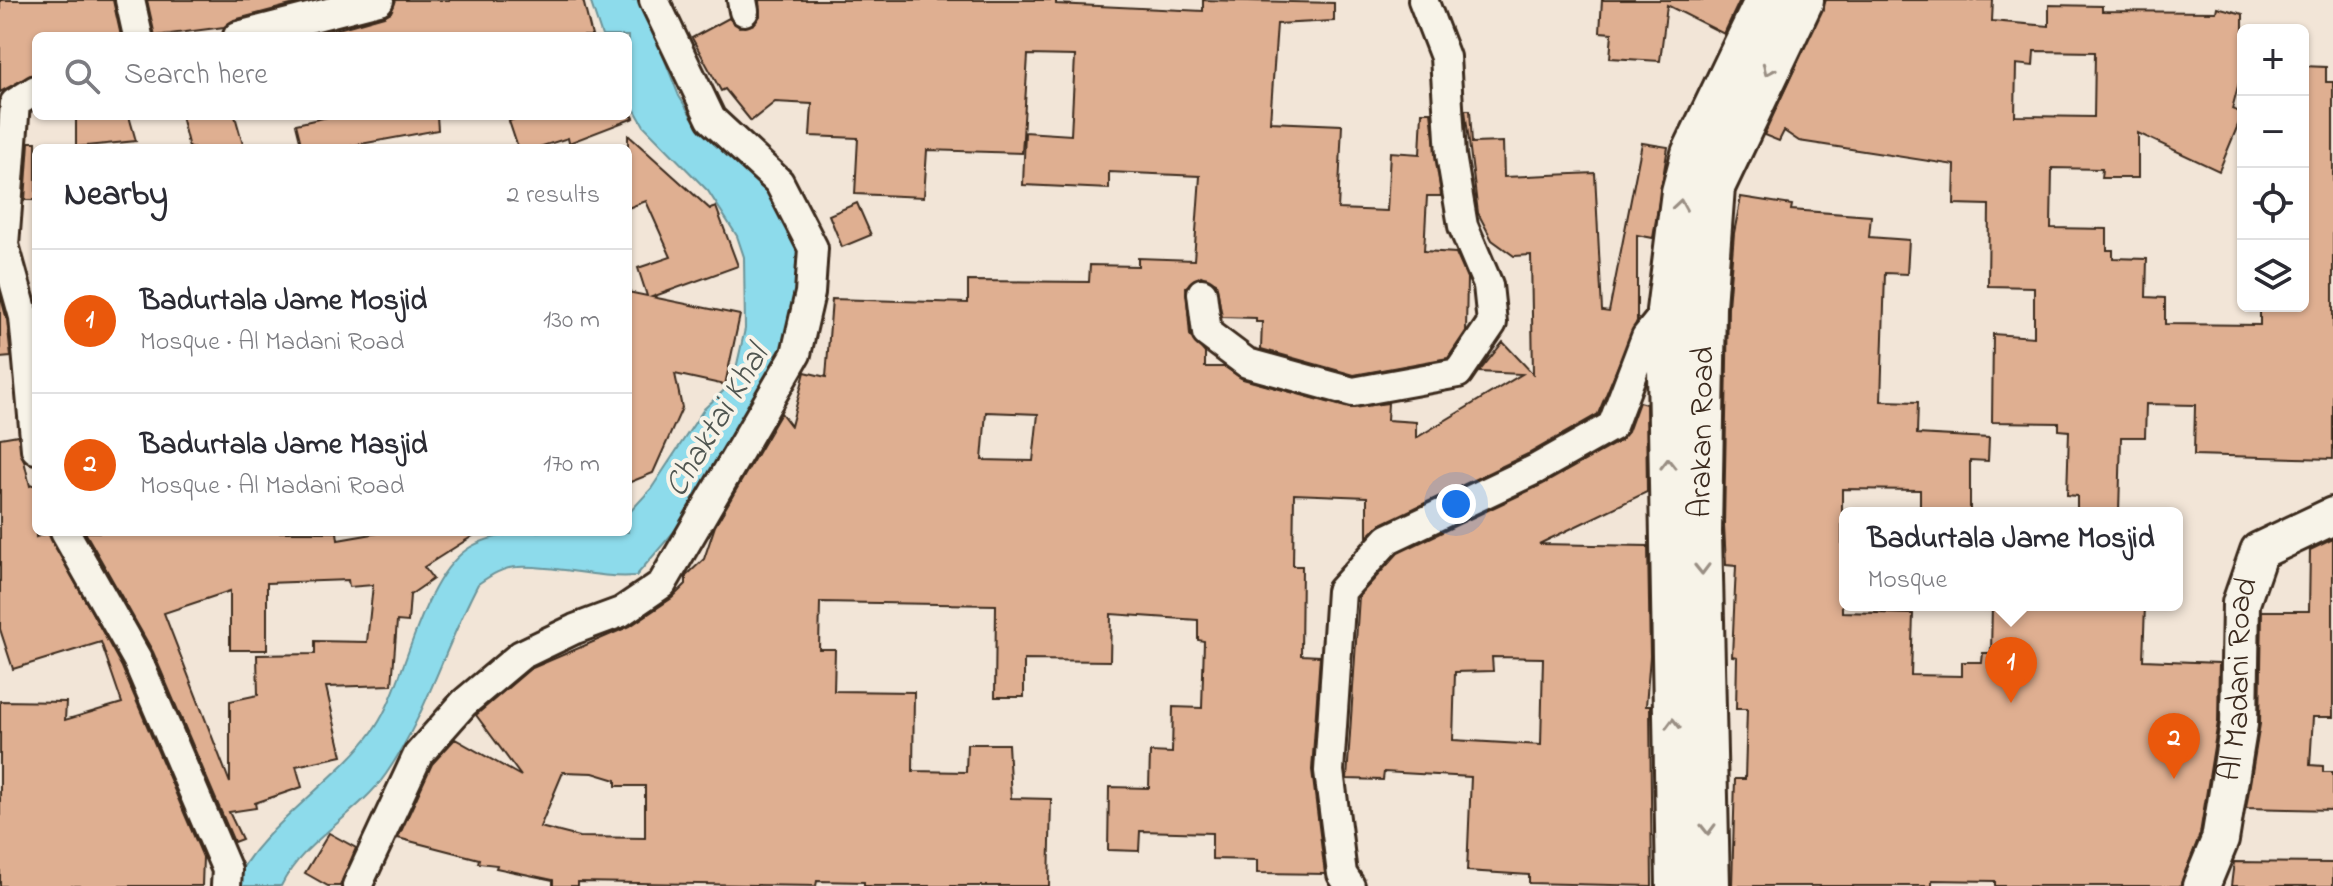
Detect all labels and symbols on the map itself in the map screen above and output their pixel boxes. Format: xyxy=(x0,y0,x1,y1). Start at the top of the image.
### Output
one-way arrow xyxy=(1762,62,1778,76)
one-way arrow xyxy=(1671,198,1688,212)
water label: Chaktai Khal xyxy=(653,333,785,507)
street label: Arakan Road xyxy=(1678,346,1728,518)
one-way arrow xyxy=(1659,457,1677,470)
your location xyxy=(1436,484,1476,524)
one-way arrow xyxy=(1693,563,1710,576)
street label: Al Madani Road xyxy=(2207,571,2272,784)
pin: 1 xyxy=(1985,637,2037,703)
pin: 2 xyxy=(2148,713,2200,779)
one-way arrow xyxy=(1665,717,1682,730)
one-way arrow xyxy=(1699,823,1716,836)

